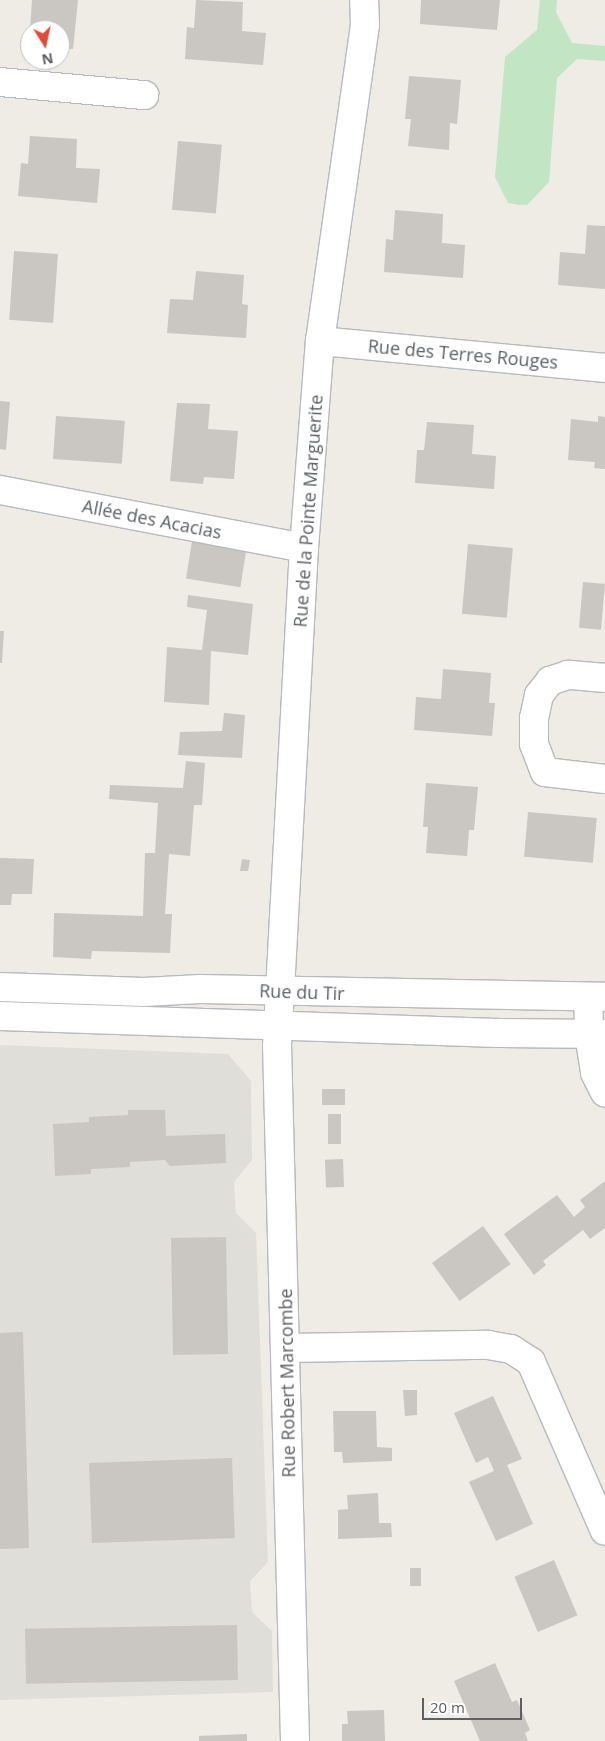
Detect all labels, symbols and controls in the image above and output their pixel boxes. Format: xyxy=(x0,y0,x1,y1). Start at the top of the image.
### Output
north arrow xyxy=(20,20,70,70)
text: N xyxy=(40,49,55,70)
street label: Rue des Terres Rouges xyxy=(367,335,559,373)
street label: Rue de la Pointe Marguerite xyxy=(289,394,327,628)
street label: Allée des Acacias xyxy=(80,495,224,543)
street label: Rue du Tir xyxy=(259,980,345,1004)
street label: Rue Robert Marcombe xyxy=(275,1288,299,1478)
scale bar xyxy=(425,1688,525,1720)
text: 20 m xyxy=(430,1697,465,1717)

